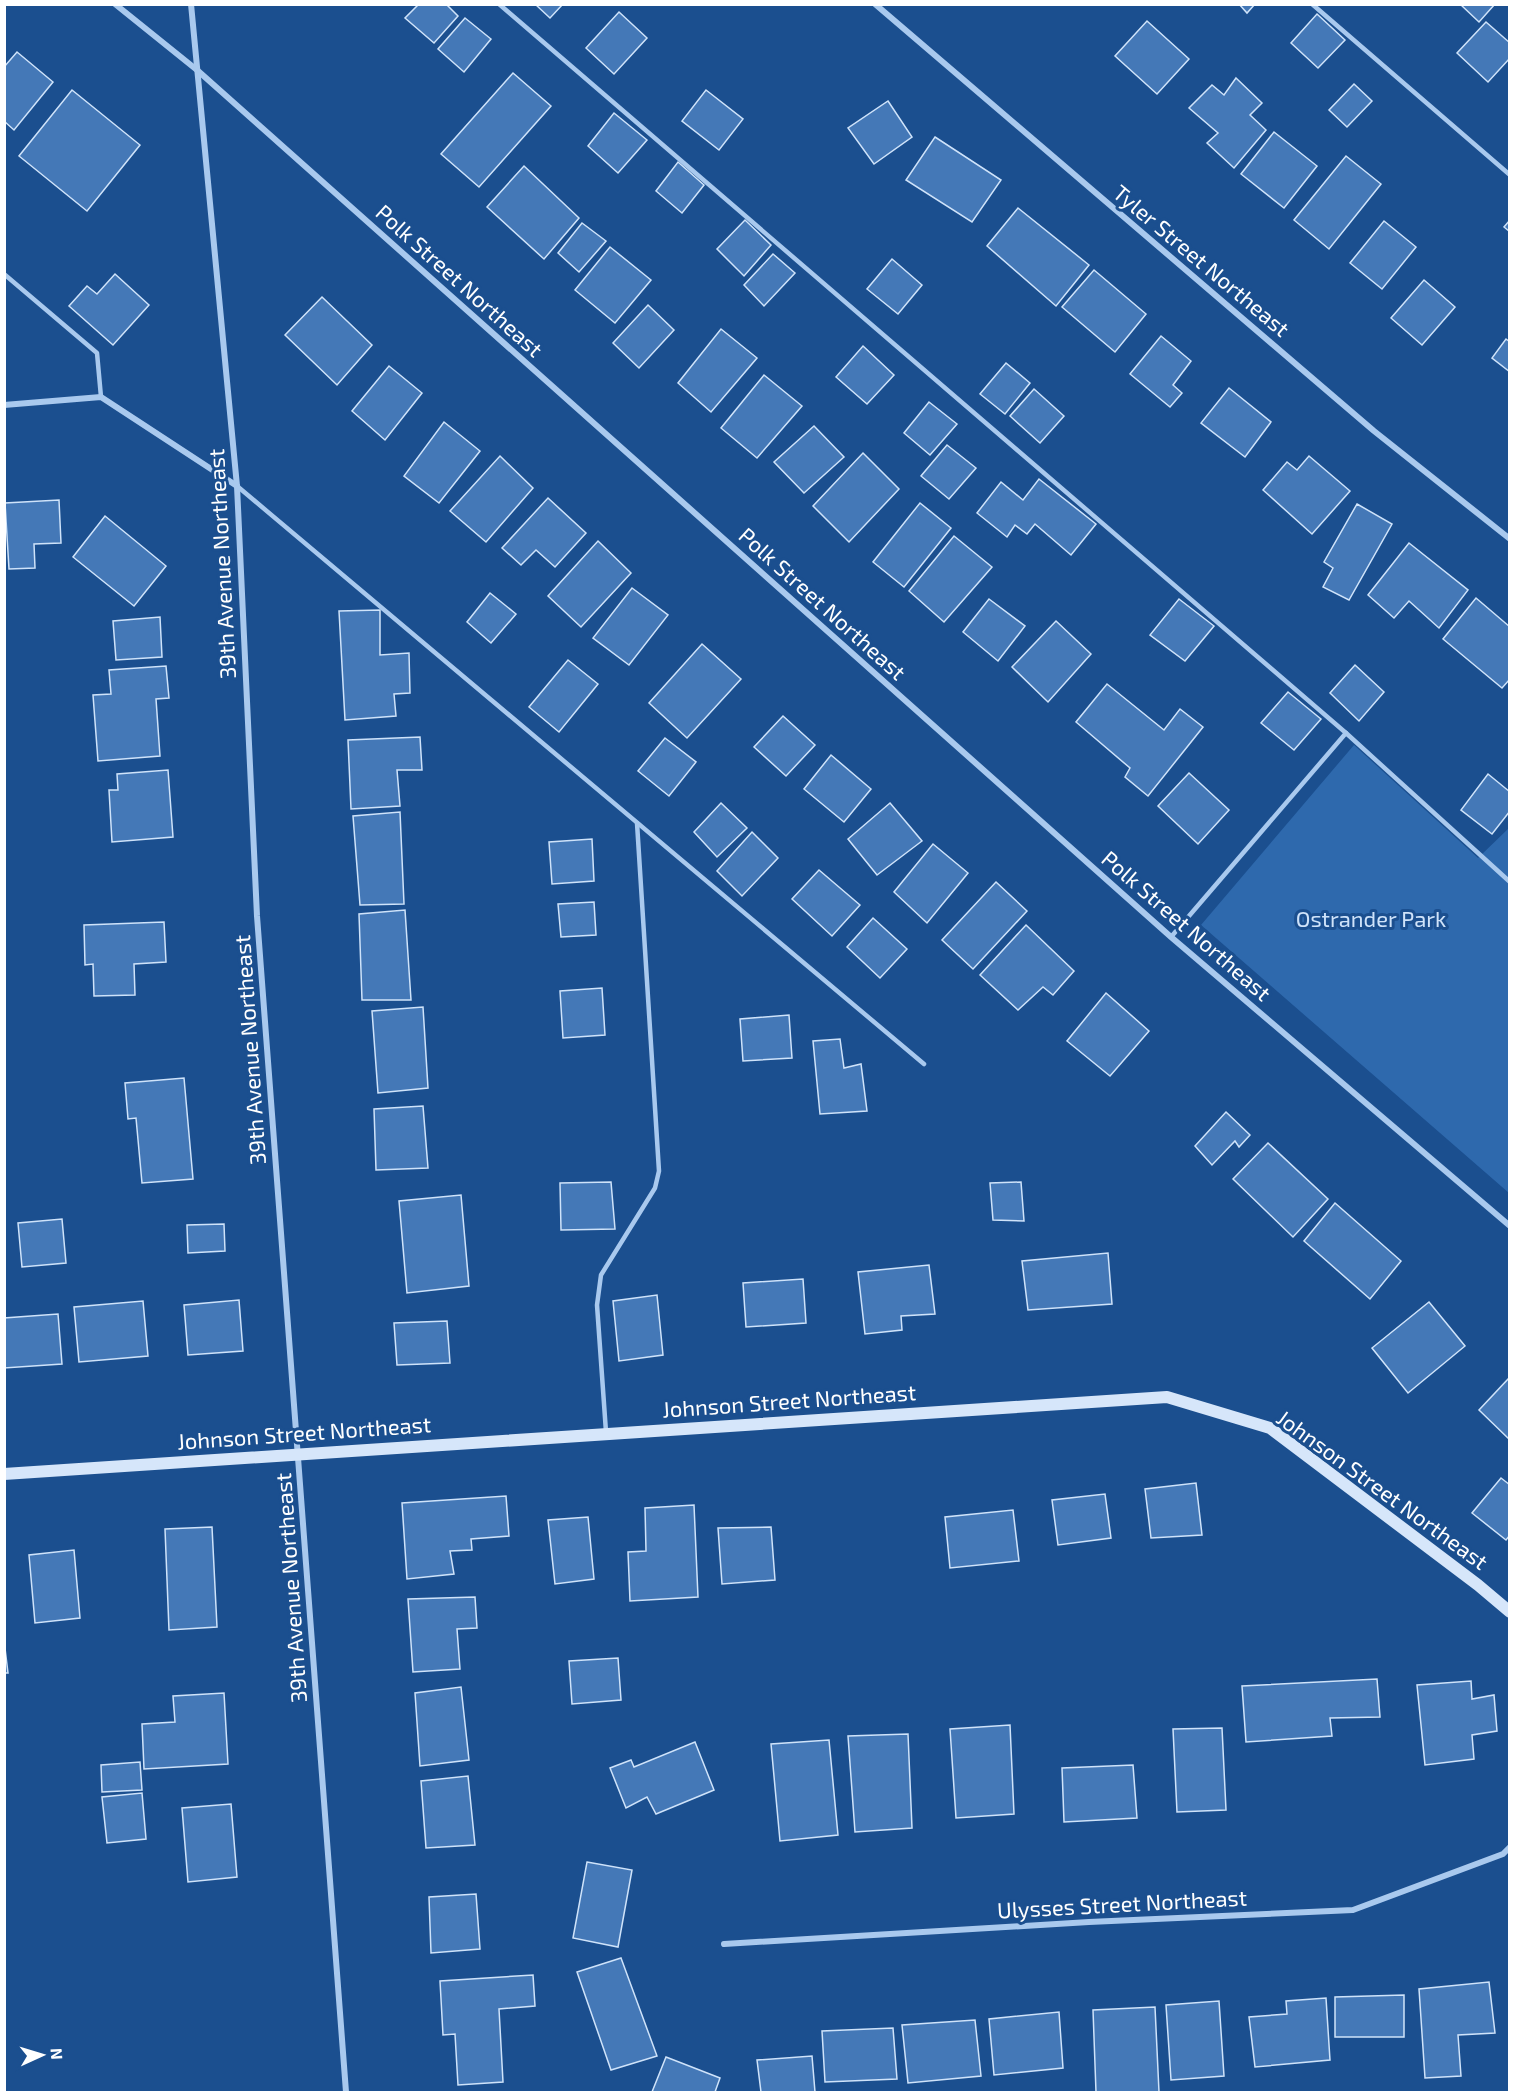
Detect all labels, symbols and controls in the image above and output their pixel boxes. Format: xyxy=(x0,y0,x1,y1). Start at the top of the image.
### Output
street label: Tyler Street Northeast xyxy=(1109,179,1295,341)
street label: Polk Street Northeast xyxy=(371,198,549,362)
street label: 39th Avenue Northeast xyxy=(202,448,240,680)
street label: Polk Street Northeast xyxy=(734,521,912,685)
street label: Polk Street Northeast xyxy=(1097,845,1277,1005)
park label: Ostrander Park xyxy=(1296,905,1446,931)
street label: 39th Avenue Northeast xyxy=(228,934,270,1166)
street label: Johnson Street Northeast xyxy=(661,1378,917,1422)
street label: Johnson Street Northeast xyxy=(1272,1404,1494,1574)
street label: Johnson Street Northeast xyxy=(176,1410,432,1454)
street label: 39th Avenue Northeast xyxy=(269,1472,311,1704)
street label: Ulysses Street Northeast xyxy=(996,1883,1248,1923)
north arrow xyxy=(12,2025,72,2085)
text: N xyxy=(48,2047,67,2060)

